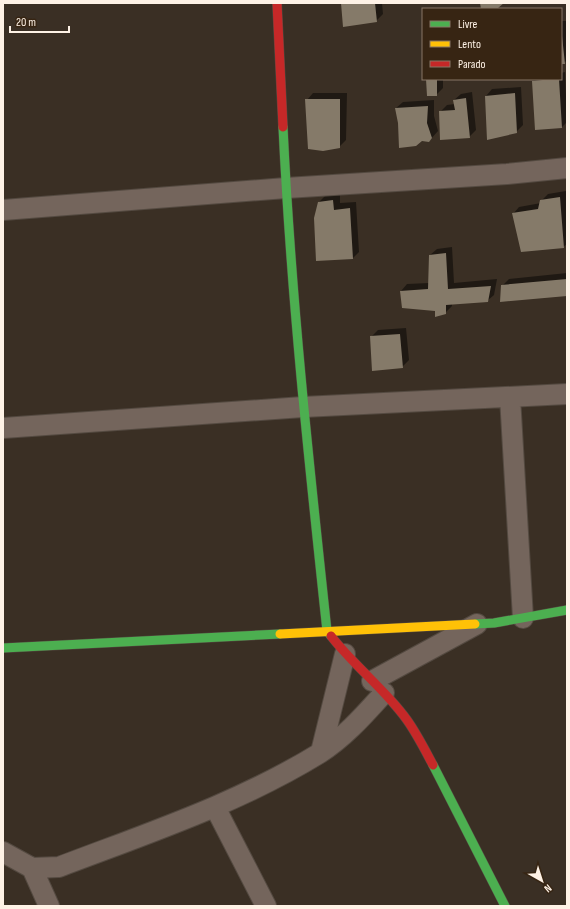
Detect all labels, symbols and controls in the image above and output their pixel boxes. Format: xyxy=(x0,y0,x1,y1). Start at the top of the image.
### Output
scale bar xyxy=(10,8,69,34)
legend xyxy=(422,8,562,80)
text: 20 m xyxy=(16,15,36,30)
text: Livre xyxy=(458,17,478,32)
text: Lento xyxy=(458,37,481,52)
text: Parado xyxy=(458,57,485,72)
north arrow xyxy=(522,861,562,901)
text: N xyxy=(542,881,554,895)

